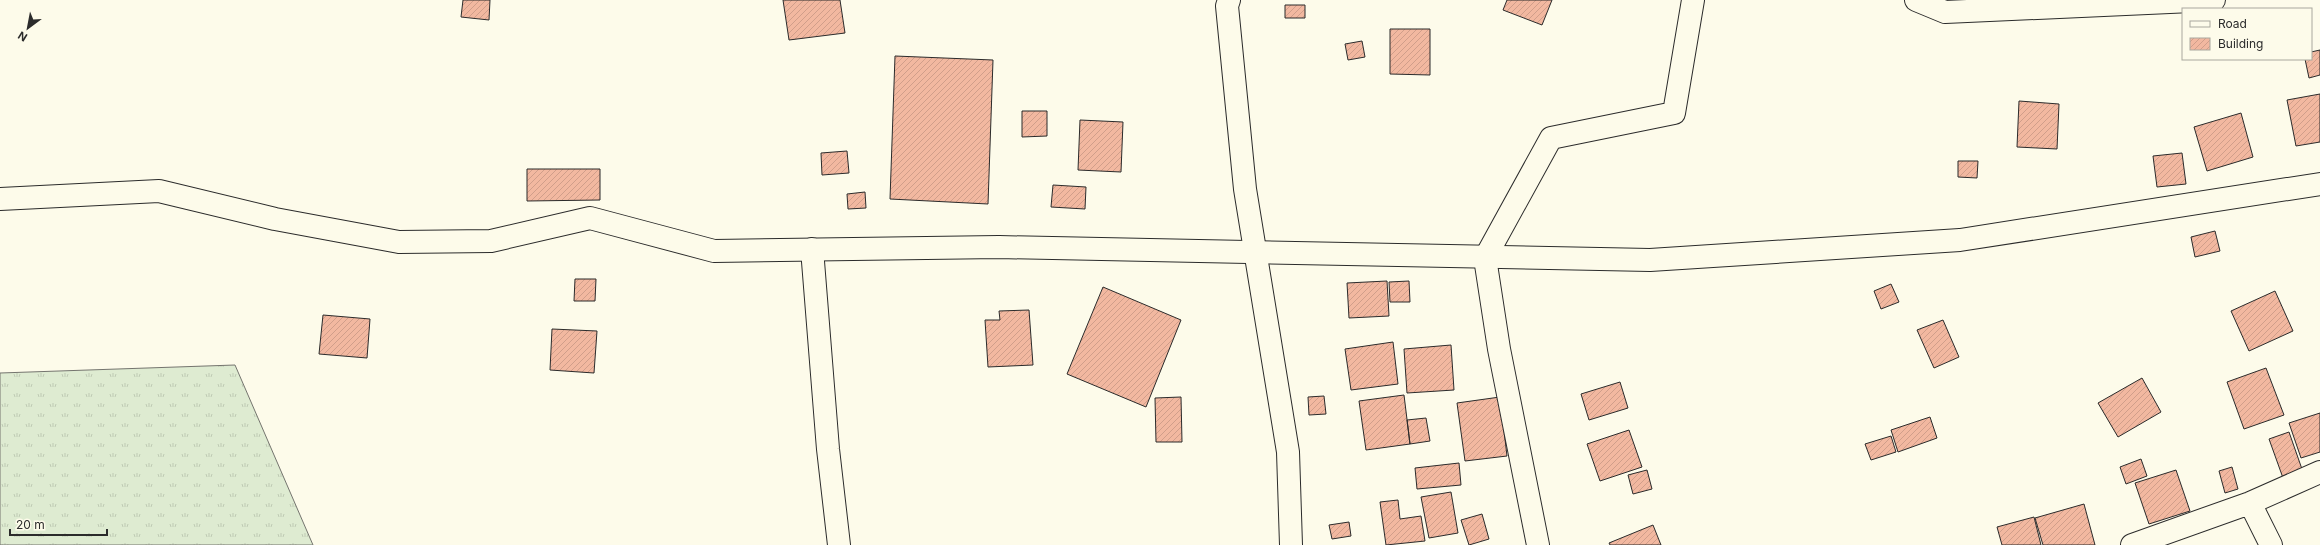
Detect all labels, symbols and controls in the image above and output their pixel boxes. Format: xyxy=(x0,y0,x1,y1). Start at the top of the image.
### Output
north arrow xyxy=(8,8,48,48)
legend xyxy=(2182,8,2312,60)
text: Road xyxy=(2218,16,2247,31)
text: N xyxy=(15,28,30,45)
text: Building xyxy=(2218,36,2263,51)
scale bar xyxy=(10,511,107,537)
text: 20 m xyxy=(16,517,45,532)

